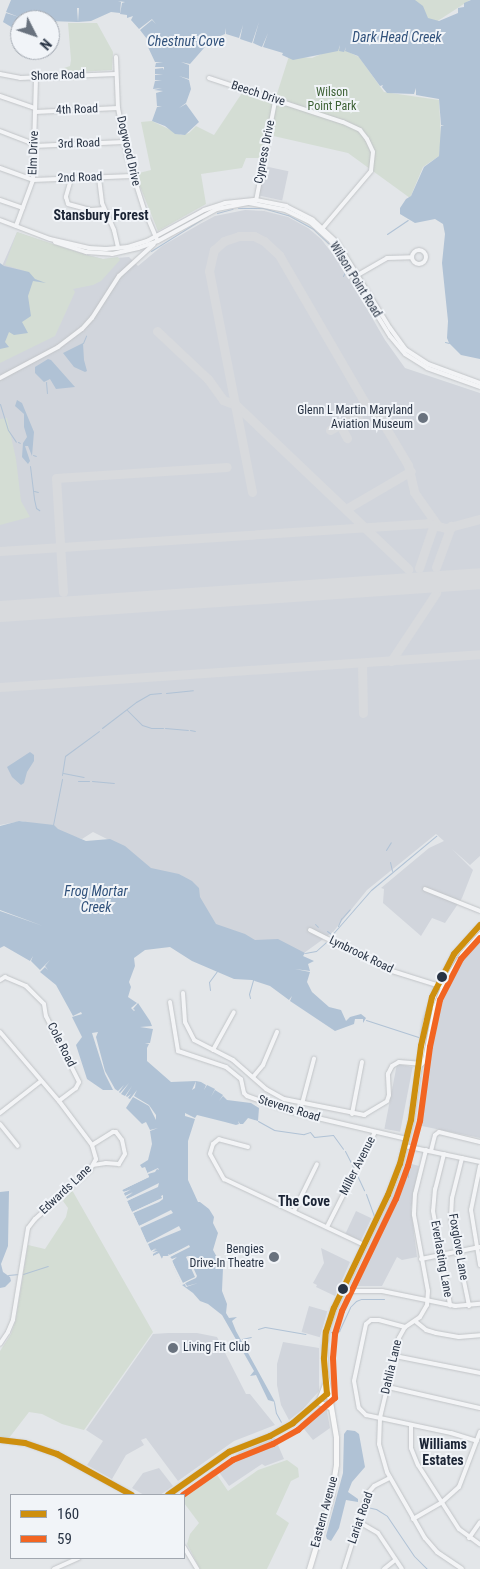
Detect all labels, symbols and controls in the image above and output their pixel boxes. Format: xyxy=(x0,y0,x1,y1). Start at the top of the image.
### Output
north arrow xyxy=(10,10,60,60)
water label: Dark Head Creek xyxy=(352,29,442,45)
water label: Chestnut Cove xyxy=(147,33,225,49)
text: N xyxy=(37,36,54,53)
street label: Shore Road xyxy=(31,68,85,84)
street label: Beech Drive xyxy=(229,79,287,109)
park label: Wilson Point Park xyxy=(308,86,356,114)
street label: 4th Road xyxy=(56,102,98,118)
street label: Dogwood Drive xyxy=(113,115,143,187)
street label: Cypress Drive xyxy=(252,119,278,185)
street label: Elm Drive xyxy=(26,131,42,175)
street label: 3rd Road xyxy=(58,136,100,152)
street label: 2nd Road xyxy=(57,170,103,186)
district label: Stansbury Forest xyxy=(53,207,149,223)
street label: Wilson Point Road xyxy=(326,240,384,320)
place label: Glenn L Martin Maryland Aviation Museum xyxy=(297,404,413,432)
marker: Glenn L Martin Maryland Aviation Museum xyxy=(417,412,429,424)
water label: Frog Mortar Creek xyxy=(64,883,128,916)
street label: Lynbrook Road xyxy=(327,933,395,977)
unlabelled marker xyxy=(437,972,447,982)
street label: Cole Road xyxy=(44,1020,78,1070)
street label: Stevens Road xyxy=(256,1093,322,1125)
street label: Miller Avenue xyxy=(337,1134,379,1198)
street label: Edwards Lane xyxy=(37,1162,95,1218)
district label: The Cove xyxy=(278,1193,330,1209)
street label: Foxglove Lane xyxy=(445,1212,471,1282)
street label: Everlasting Lane xyxy=(427,1219,455,1299)
place label: Bengies Drive-In Theatre xyxy=(189,1243,264,1271)
marker: Bengies Drive-In Theatre xyxy=(268,1251,280,1263)
unlabelled marker xyxy=(338,1284,348,1294)
street label: Dahlia Lane xyxy=(379,1338,405,1396)
place label: Living Fit Club xyxy=(183,1341,250,1355)
marker: Living Fit Club xyxy=(167,1342,179,1354)
district label: Williams Estates xyxy=(419,1436,467,1468)
street label: Eastern Avenue xyxy=(309,1475,341,1549)
street label: Lariat Road xyxy=(345,1490,377,1546)
legend xyxy=(10,1494,185,1559)
text: 160 xyxy=(57,1505,79,1523)
text: 59 xyxy=(57,1530,72,1548)

